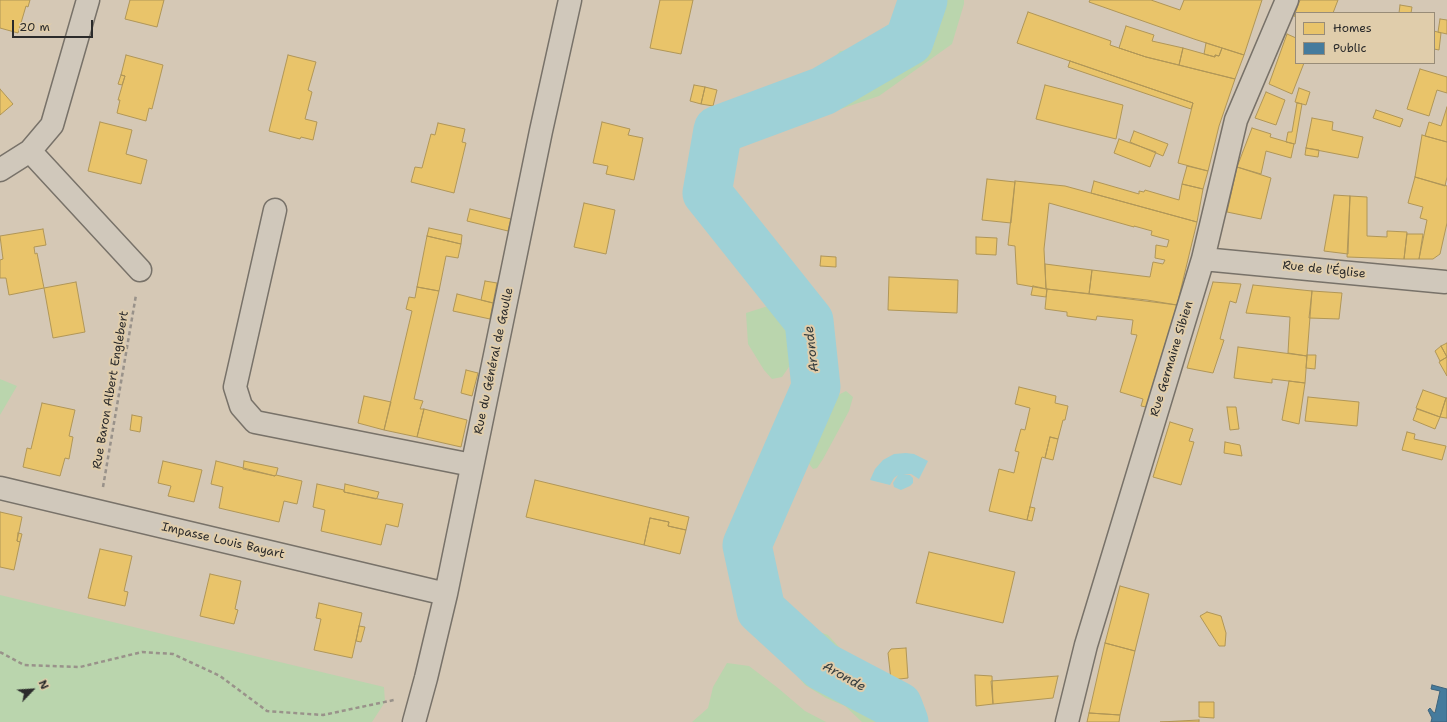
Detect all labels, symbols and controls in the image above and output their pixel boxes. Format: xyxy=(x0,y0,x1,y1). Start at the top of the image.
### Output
scale bar xyxy=(14,12,95,38)
legend xyxy=(1295,12,1435,64)
text: 20 m xyxy=(19,19,50,35)
text: Homes xyxy=(1333,20,1372,36)
text: Public xyxy=(1333,40,1367,56)
street label: Rue de l'Église xyxy=(1282,258,1366,282)
street label: Rue du Général de Gaulle xyxy=(471,286,517,436)
street label: Rue Germaine Sibien xyxy=(1148,300,1196,418)
street label: Rue Baron Albert Englebert xyxy=(90,310,132,470)
water label: Aronde xyxy=(801,325,823,373)
street label: Impasse Louis Bayart xyxy=(160,520,286,562)
water label: Aronde xyxy=(820,659,868,695)
north arrow xyxy=(12,670,52,710)
text: N xyxy=(35,678,52,692)

